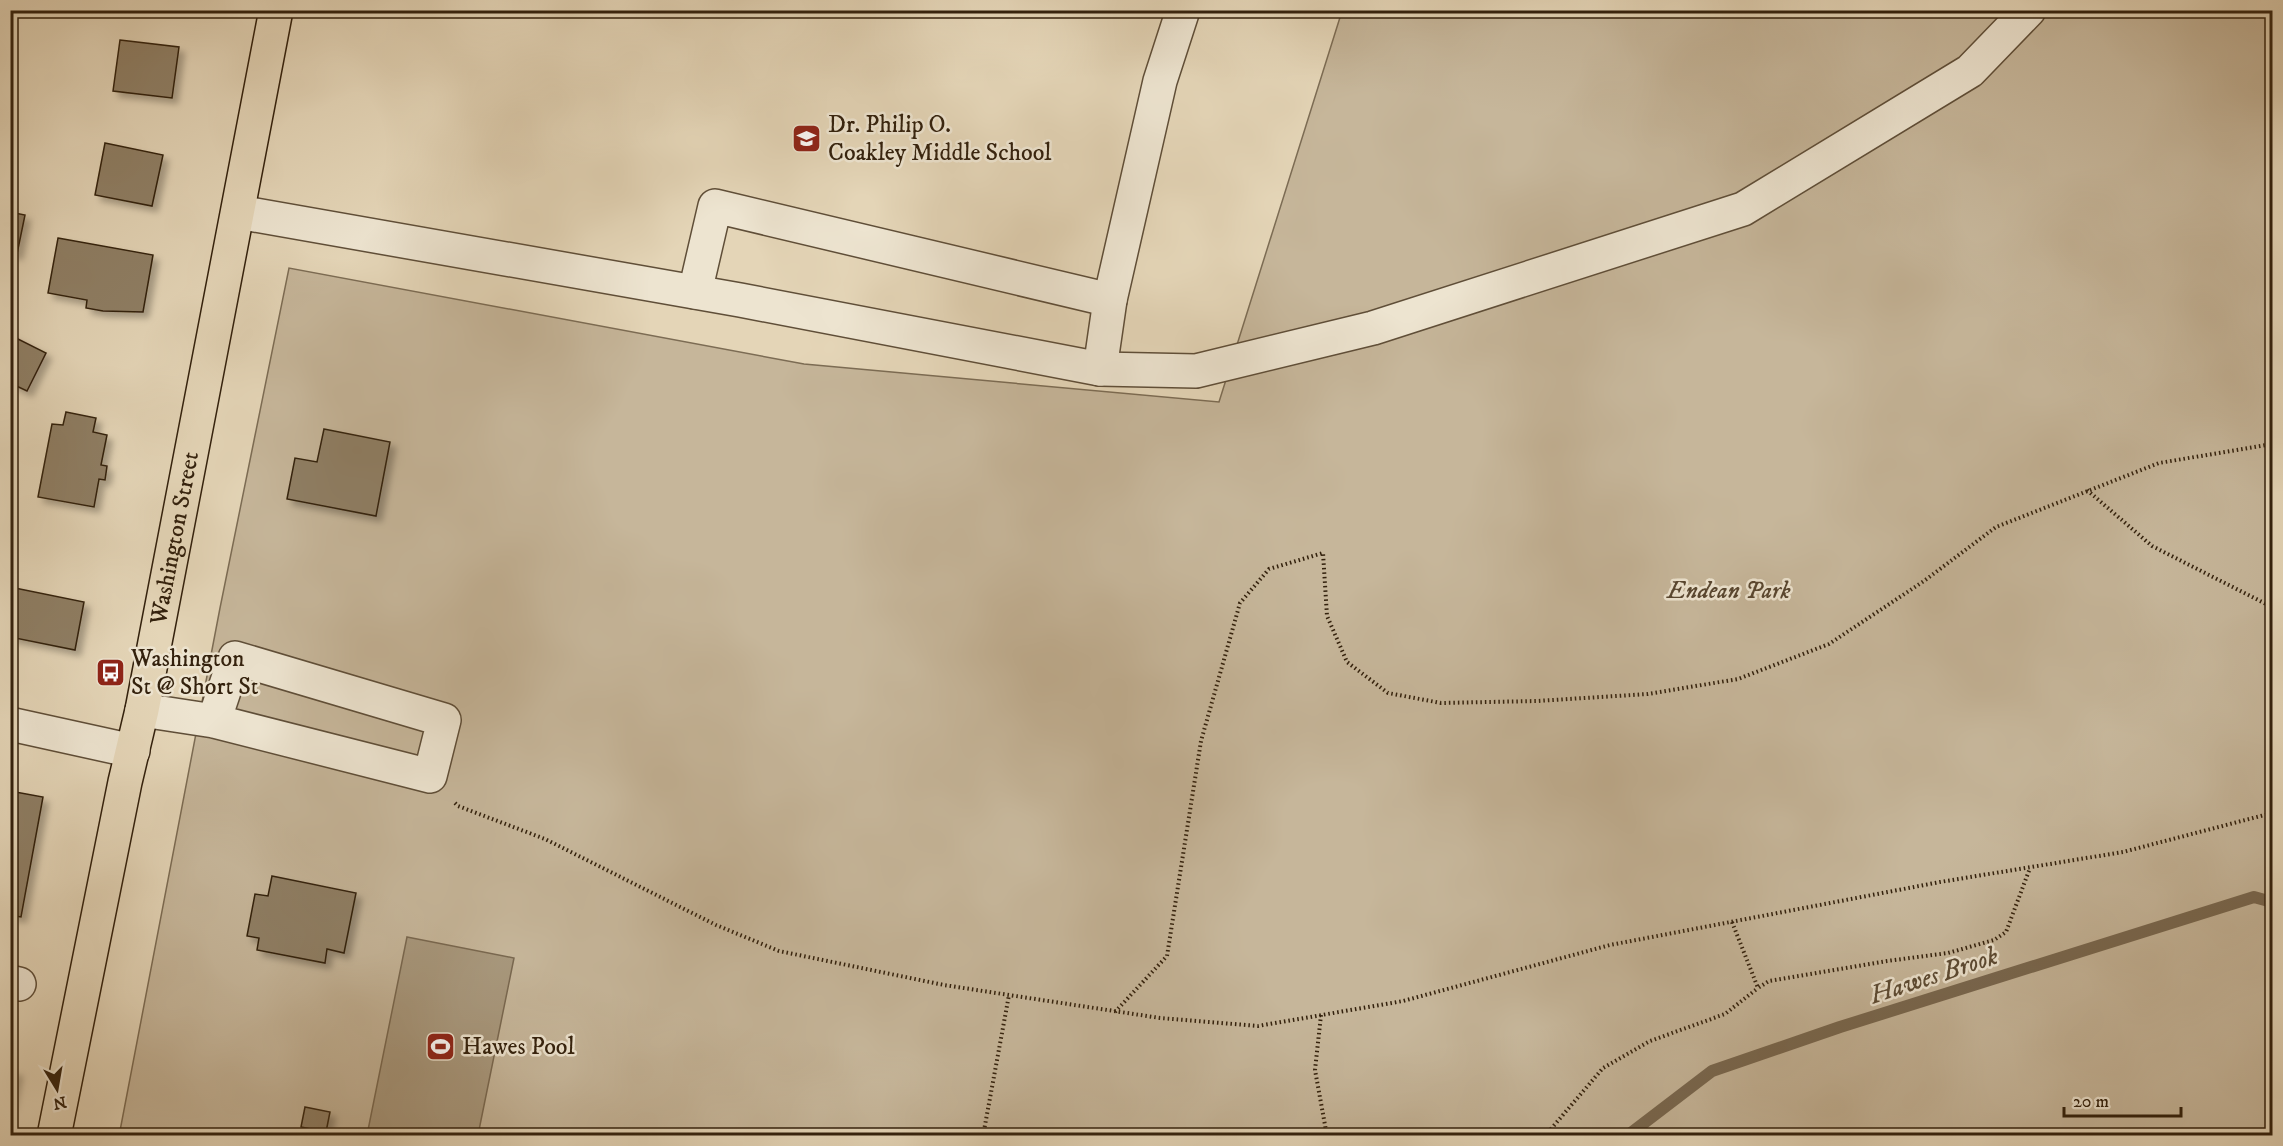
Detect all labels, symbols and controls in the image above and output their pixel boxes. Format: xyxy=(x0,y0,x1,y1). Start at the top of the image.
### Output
place label: Dr. Philip O. Coakley Middle School xyxy=(828,110,1052,168)
school or university icon: Dr. Philip O. Coakley Middle School xyxy=(791,123,823,155)
street label: Washington Street xyxy=(143,449,206,628)
park label: Endean Park xyxy=(1665,576,1791,606)
place label: Washington St @ Short St xyxy=(130,644,259,702)
bus stop icon: Washington St @ Short St xyxy=(94,657,126,689)
water label: Hawes Brook xyxy=(1865,940,2003,1013)
sports icon: Hawes Pool xyxy=(425,1031,457,1063)
place label: Hawes Pool xyxy=(462,1032,575,1062)
north arrow xyxy=(27,1059,87,1119)
scale bar xyxy=(2064,1080,2181,1118)
text: 20 m xyxy=(2073,1091,2109,1113)
text: N xyxy=(51,1092,68,1114)

